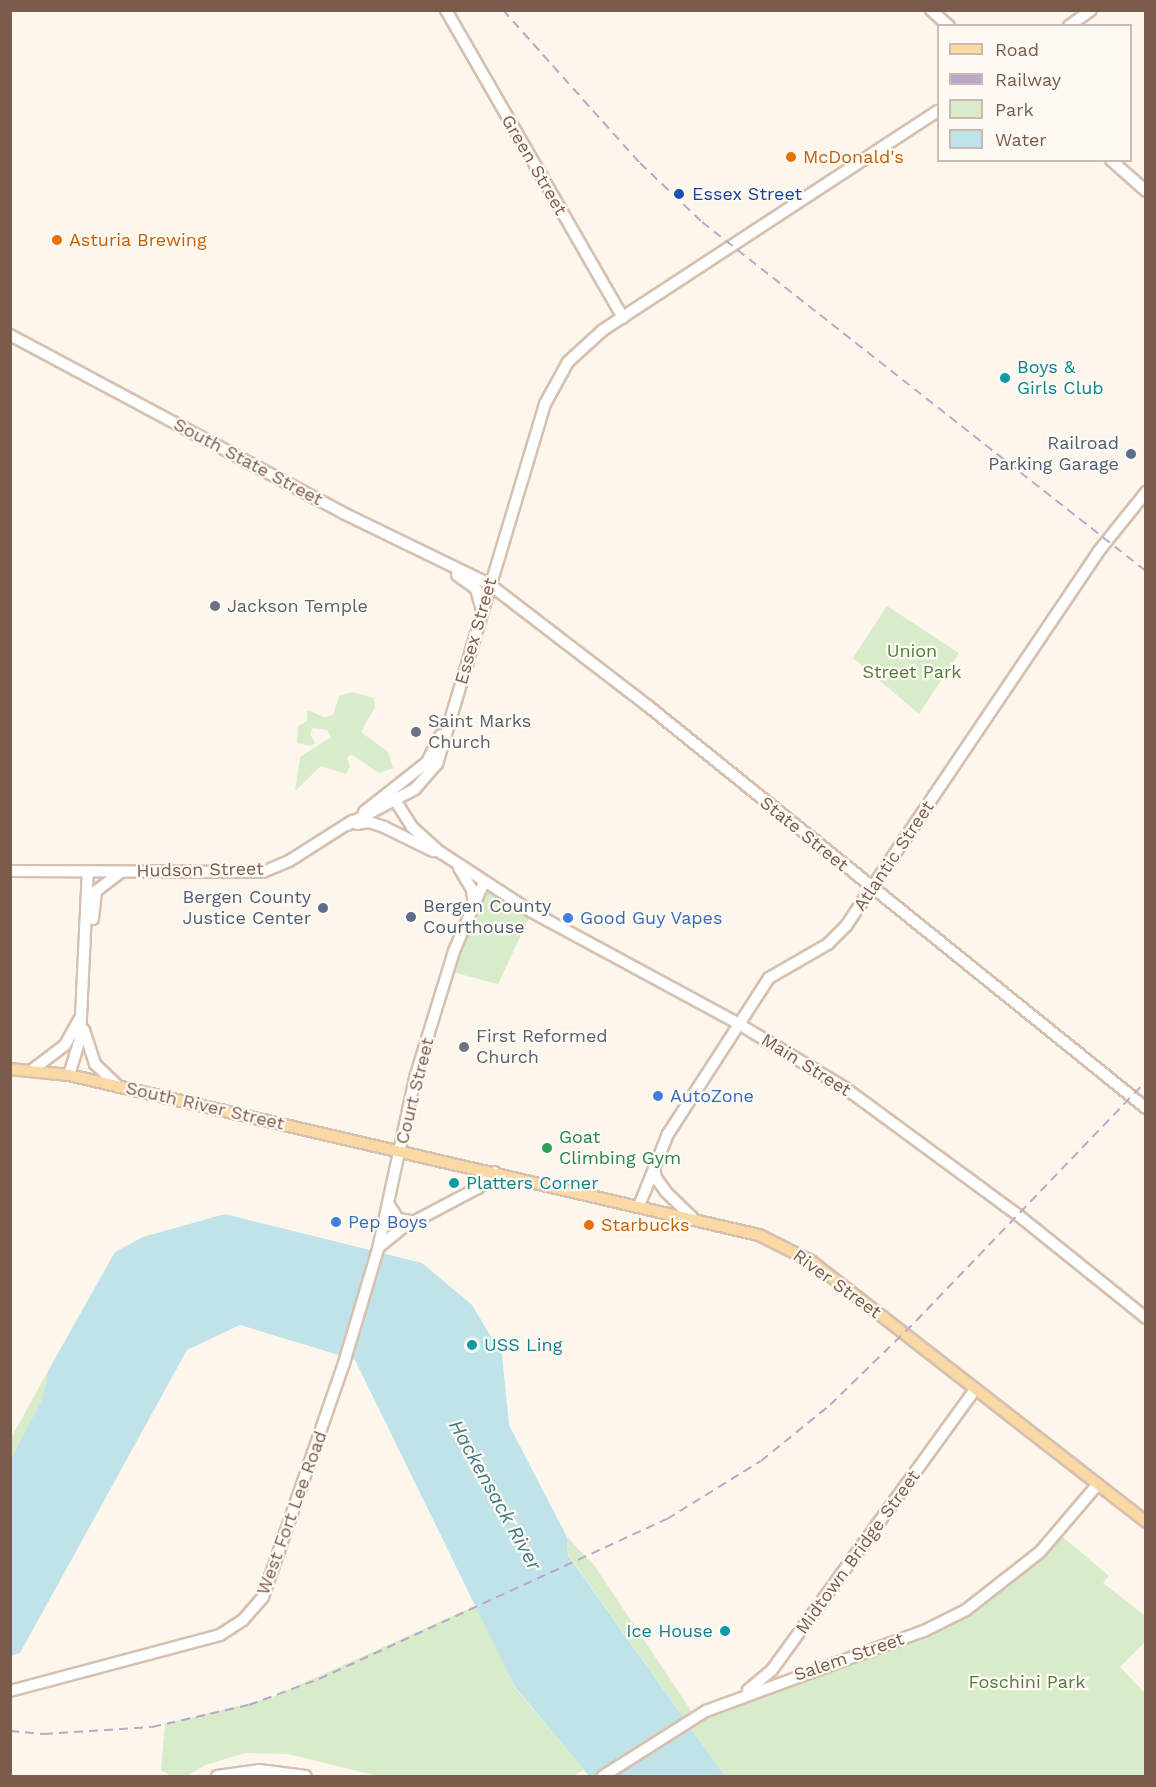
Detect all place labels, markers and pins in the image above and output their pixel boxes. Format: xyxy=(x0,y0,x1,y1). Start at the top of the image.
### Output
place label: McDonald's xyxy=(803,146,904,168)
marker: McDonald's xyxy=(784,150,798,164)
place label: Essex Street xyxy=(692,183,802,205)
marker: Essex Street xyxy=(670,185,688,203)
place label: Asturia Brewing xyxy=(69,229,207,251)
marker: Asturia Brewing xyxy=(50,233,64,247)
place label: Boys & Girls Club xyxy=(1017,357,1104,400)
marker: Boys & Girls Club xyxy=(998,371,1012,385)
place label: Railroad Parking Garage xyxy=(988,433,1119,476)
marker: Railroad Parking Garage xyxy=(1124,447,1138,461)
place label: Jackson Temple xyxy=(227,595,368,617)
marker: Jackson Temple xyxy=(208,599,222,613)
place label: Saint Marks Church xyxy=(428,711,531,754)
marker: Saint Marks Church xyxy=(409,725,423,739)
place label: Bergen County Justice Center xyxy=(182,887,311,930)
place label: Bergen County Courthouse xyxy=(423,896,551,938)
marker: Bergen County Justice Center xyxy=(316,901,330,915)
place label: Good Guy Vapes xyxy=(580,907,724,929)
marker: Bergen County Courthouse xyxy=(404,910,418,924)
marker: Good Guy Vapes xyxy=(561,911,575,925)
place label: First Reformed Church xyxy=(476,1026,608,1068)
marker: First Reformed Church xyxy=(457,1040,471,1054)
place label: AutoZone xyxy=(670,1085,754,1107)
marker: AutoZone xyxy=(651,1089,665,1103)
place label: Goat Climbing Gym xyxy=(559,1127,681,1170)
marker: Goat Climbing Gym xyxy=(540,1141,554,1155)
place label: Platters Corner xyxy=(466,1172,599,1194)
marker: Platters Corner xyxy=(447,1176,461,1190)
place label: Pep Boys xyxy=(348,1211,427,1233)
place label: Starbucks xyxy=(601,1214,690,1236)
marker: Pep Boys xyxy=(329,1215,343,1229)
marker: Starbucks xyxy=(582,1218,596,1232)
place label: USS Ling xyxy=(484,1334,562,1356)
marker: USS Ling xyxy=(465,1338,479,1352)
place label: Ice House xyxy=(626,1620,713,1642)
marker: Ice House xyxy=(718,1624,732,1638)

